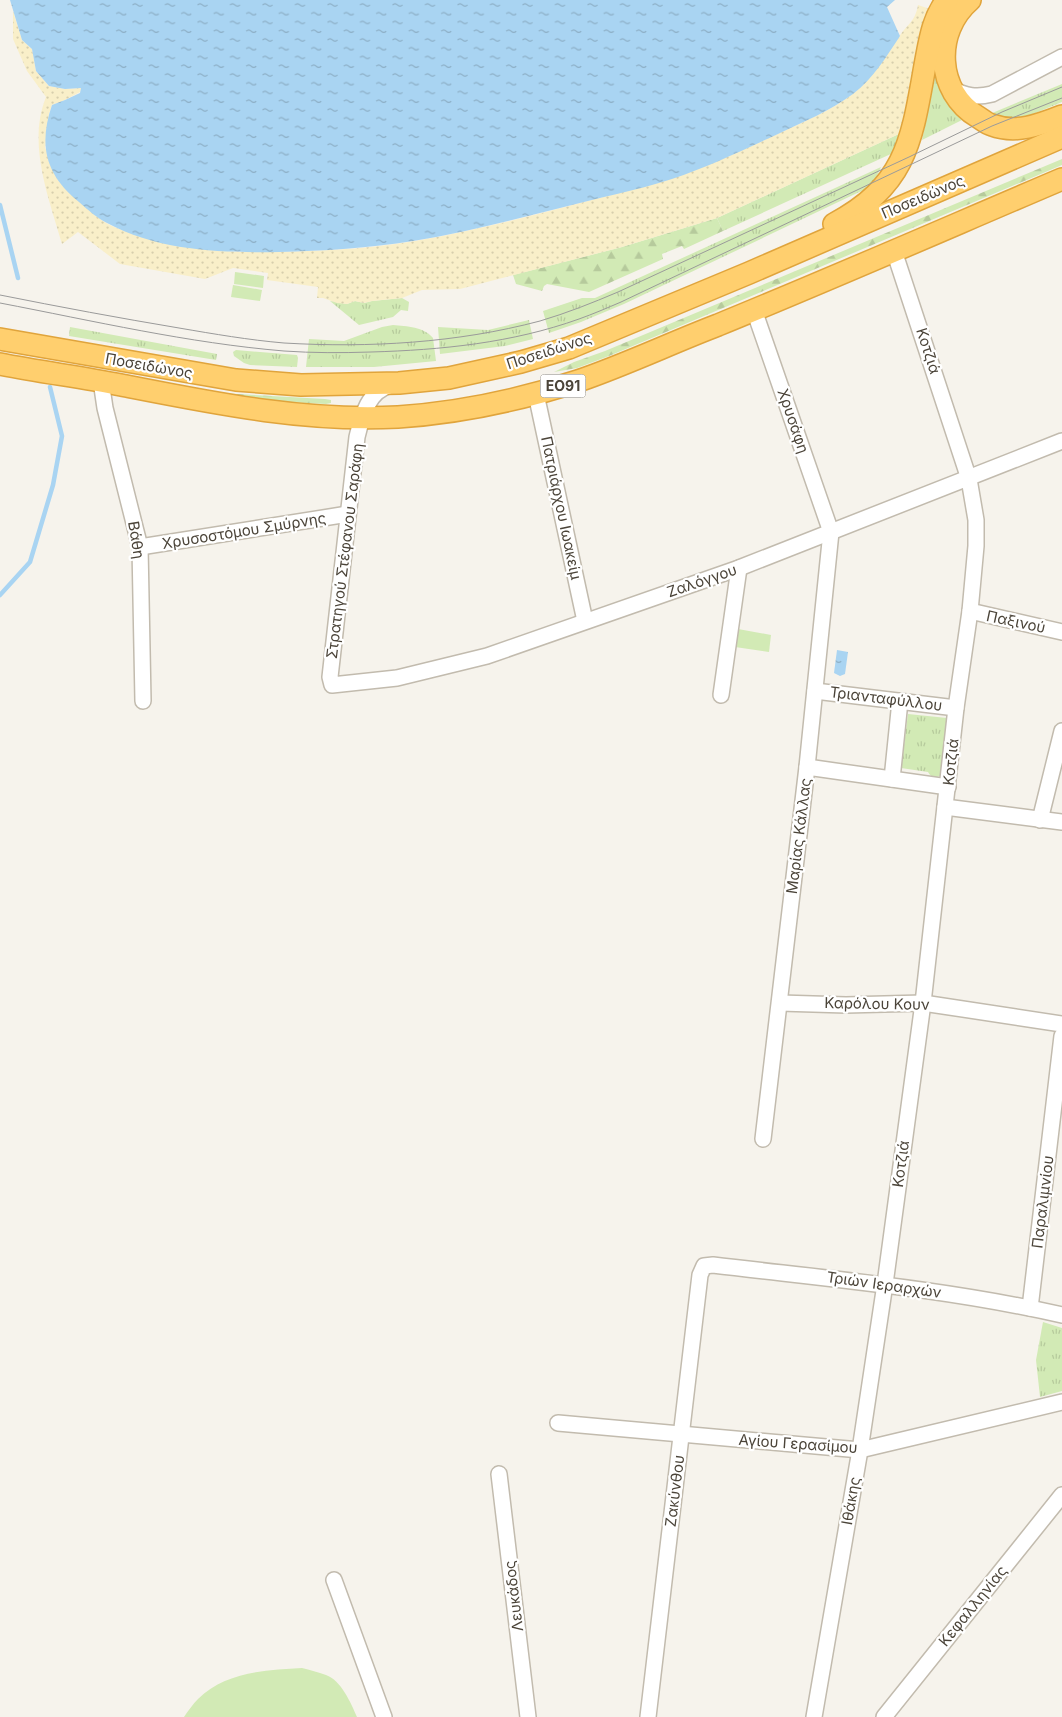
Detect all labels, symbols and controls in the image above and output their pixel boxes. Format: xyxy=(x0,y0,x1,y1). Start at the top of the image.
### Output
street label: Ποσειδώνος xyxy=(878,170,967,223)
street label: Κοτζιά xyxy=(912,325,945,376)
street label: Ποσειδώνος xyxy=(504,328,594,373)
street label: Ποσειδώνος xyxy=(104,348,194,383)
road number: ΕΟ91 xyxy=(540,374,586,398)
street label: Χρυσάφη xyxy=(774,386,813,456)
street label: Πατριάρχου Ιωακείμ xyxy=(537,435,586,581)
street label: Στρατηγού Στέφανου Σαράφη xyxy=(322,442,367,660)
street label: Χρυσοστόμου Σμύρνης xyxy=(161,508,327,553)
street label: Βάθη xyxy=(124,520,149,560)
street label: Ζαλόγγου xyxy=(664,560,739,601)
street label: Παξινού xyxy=(985,606,1047,637)
street label: Τριανταφύλλου xyxy=(829,682,943,715)
street label: Κοτζιά xyxy=(939,737,962,786)
street label: Μαρίας Κάλλας xyxy=(782,777,815,895)
street label: Καρόλου Κουν xyxy=(824,993,930,1014)
street label: Κοτζιά xyxy=(888,1139,913,1189)
street label: Παραλιμνίου xyxy=(1027,1154,1058,1250)
street label: Τριών Ιεραρχών xyxy=(825,1267,943,1302)
street label: Αγίου Γερασίμου xyxy=(738,1430,858,1457)
street label: Ζακύνθου xyxy=(661,1454,688,1528)
street label: Ιθάκης xyxy=(837,1475,864,1526)
street label: Λευκάδος xyxy=(500,1559,527,1633)
street label: Κεφαλληνίας xyxy=(934,1561,1011,1650)

